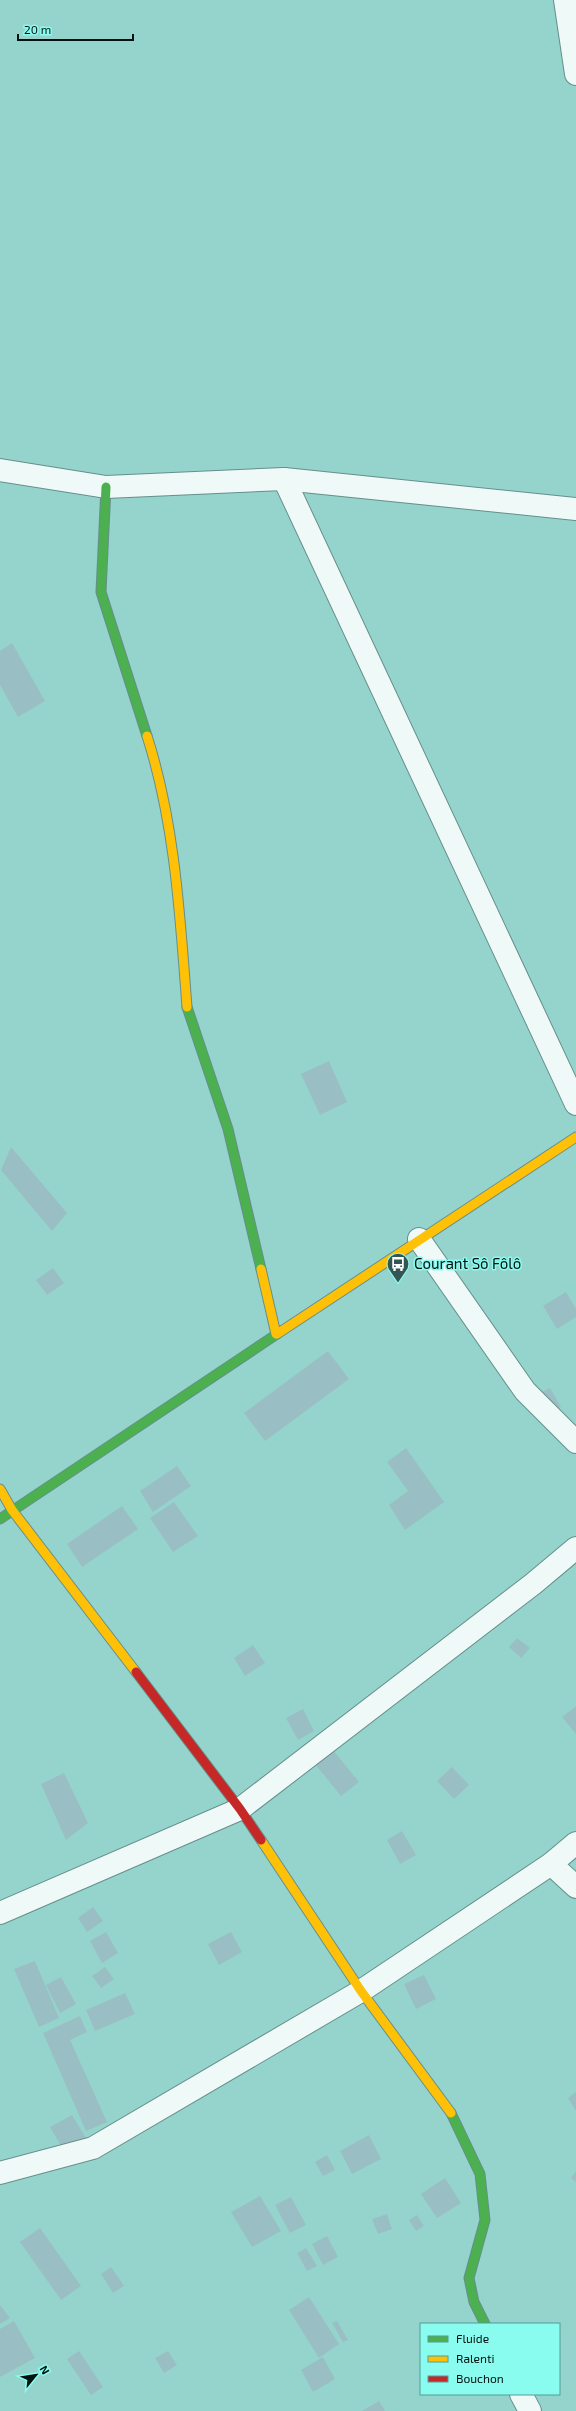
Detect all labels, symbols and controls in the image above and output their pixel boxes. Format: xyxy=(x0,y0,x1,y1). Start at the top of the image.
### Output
scale bar xyxy=(18,16,133,42)
text: 20 m xyxy=(24,22,51,36)
bus stop icon: Courant Sô Fôlô xyxy=(385,1251,411,1284)
place label: Courant Sô Fôlô xyxy=(414,1254,521,1272)
legend xyxy=(420,2323,560,2395)
text: Fluide xyxy=(456,2331,489,2345)
text: Ralenti xyxy=(456,2351,495,2365)
north arrow xyxy=(16,2355,56,2395)
text: N xyxy=(37,2363,53,2376)
text: Bouchon xyxy=(456,2371,504,2385)

